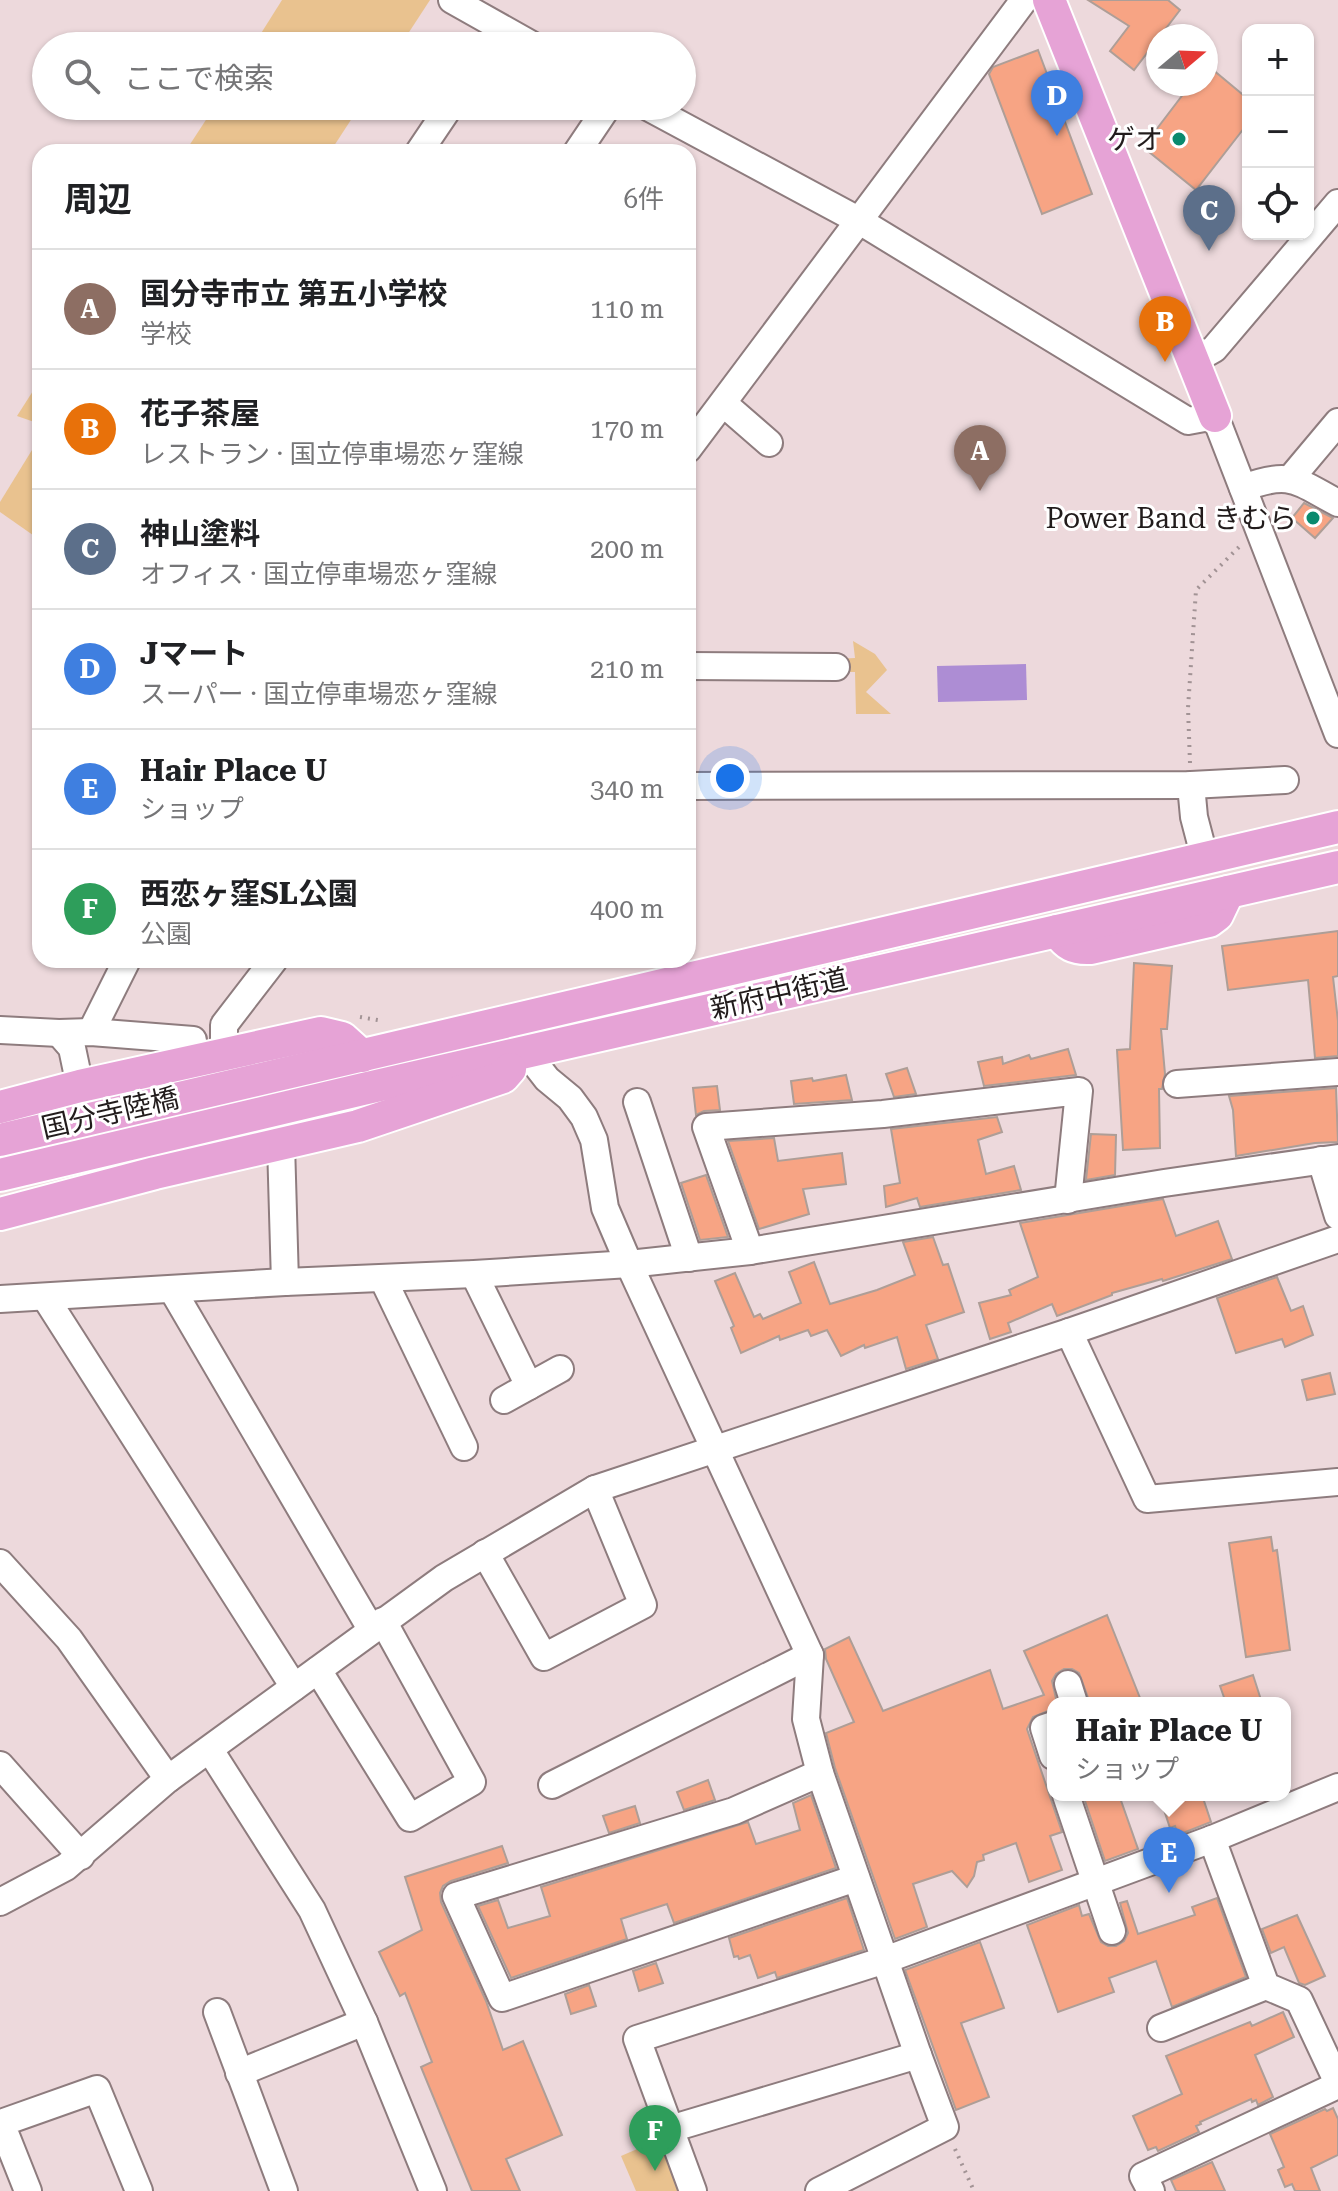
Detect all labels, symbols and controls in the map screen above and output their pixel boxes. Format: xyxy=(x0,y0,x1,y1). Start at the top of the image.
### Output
north arrow xyxy=(1146,24,1218,96)
map controls xyxy=(1242,24,1314,240)
button: + xyxy=(1242,24,1314,96)
search box xyxy=(32,32,696,120)
icon: search xyxy=(60,54,104,98)
text: ここで検索 xyxy=(124,61,274,96)
pin: D xyxy=(1031,70,1083,136)
button: − xyxy=(1242,96,1314,168)
place label: ゲオ xyxy=(1107,123,1163,156)
marker: ゲオ xyxy=(1170,130,1188,148)
button: locate xyxy=(1242,168,1314,240)
text: 周辺 xyxy=(64,179,132,219)
text: 6件 xyxy=(623,184,664,214)
pin: C xyxy=(1183,185,1235,251)
text: 国分寺市立 第五小学校 xyxy=(140,276,448,311)
text: A xyxy=(81,294,99,324)
text: 110 m xyxy=(590,294,664,324)
pin: B xyxy=(1139,296,1191,362)
text: 学校 xyxy=(140,319,192,349)
text: 花子茶屋 xyxy=(140,396,260,431)
text: B xyxy=(81,414,99,444)
text: 170 m xyxy=(590,414,664,444)
pin: A xyxy=(954,425,1006,491)
text: レストラン · 国立停車場恋ヶ窪線 xyxy=(140,439,524,469)
place label: Power Band きむら xyxy=(1046,502,1297,535)
marker: Power Band きむら xyxy=(1304,509,1322,527)
text: 神山塗料 xyxy=(140,516,260,551)
text: C xyxy=(81,534,99,564)
text: 200 m xyxy=(590,534,664,564)
text: オフィス · 国立停車場恋ヶ窪線 xyxy=(140,559,497,589)
text: Jマート xyxy=(140,636,248,671)
text: D xyxy=(80,654,100,684)
text: 210 m xyxy=(590,654,664,684)
text: スーパー · 国立停車場恋ヶ窪線 xyxy=(140,679,497,709)
text: Hair Place U xyxy=(140,753,327,788)
your location xyxy=(710,758,750,798)
text: E xyxy=(82,774,98,804)
text: 340 m xyxy=(590,774,664,804)
text: ショップ xyxy=(140,794,244,824)
text: 西恋ヶ窪SL公園 xyxy=(140,876,358,911)
text: F xyxy=(82,894,98,924)
text: 400 m xyxy=(590,894,664,924)
text: 公園 xyxy=(140,919,192,949)
street label: 新府中街道 xyxy=(707,962,851,1026)
street label: 国分寺陸橋 xyxy=(38,1081,182,1145)
popup xyxy=(1047,1697,1291,1801)
text: Hair Place U xyxy=(1075,1713,1263,1748)
text: ショップ xyxy=(1075,1754,1179,1784)
pin: E xyxy=(1143,1827,1195,1893)
pin: F xyxy=(629,2105,681,2171)

